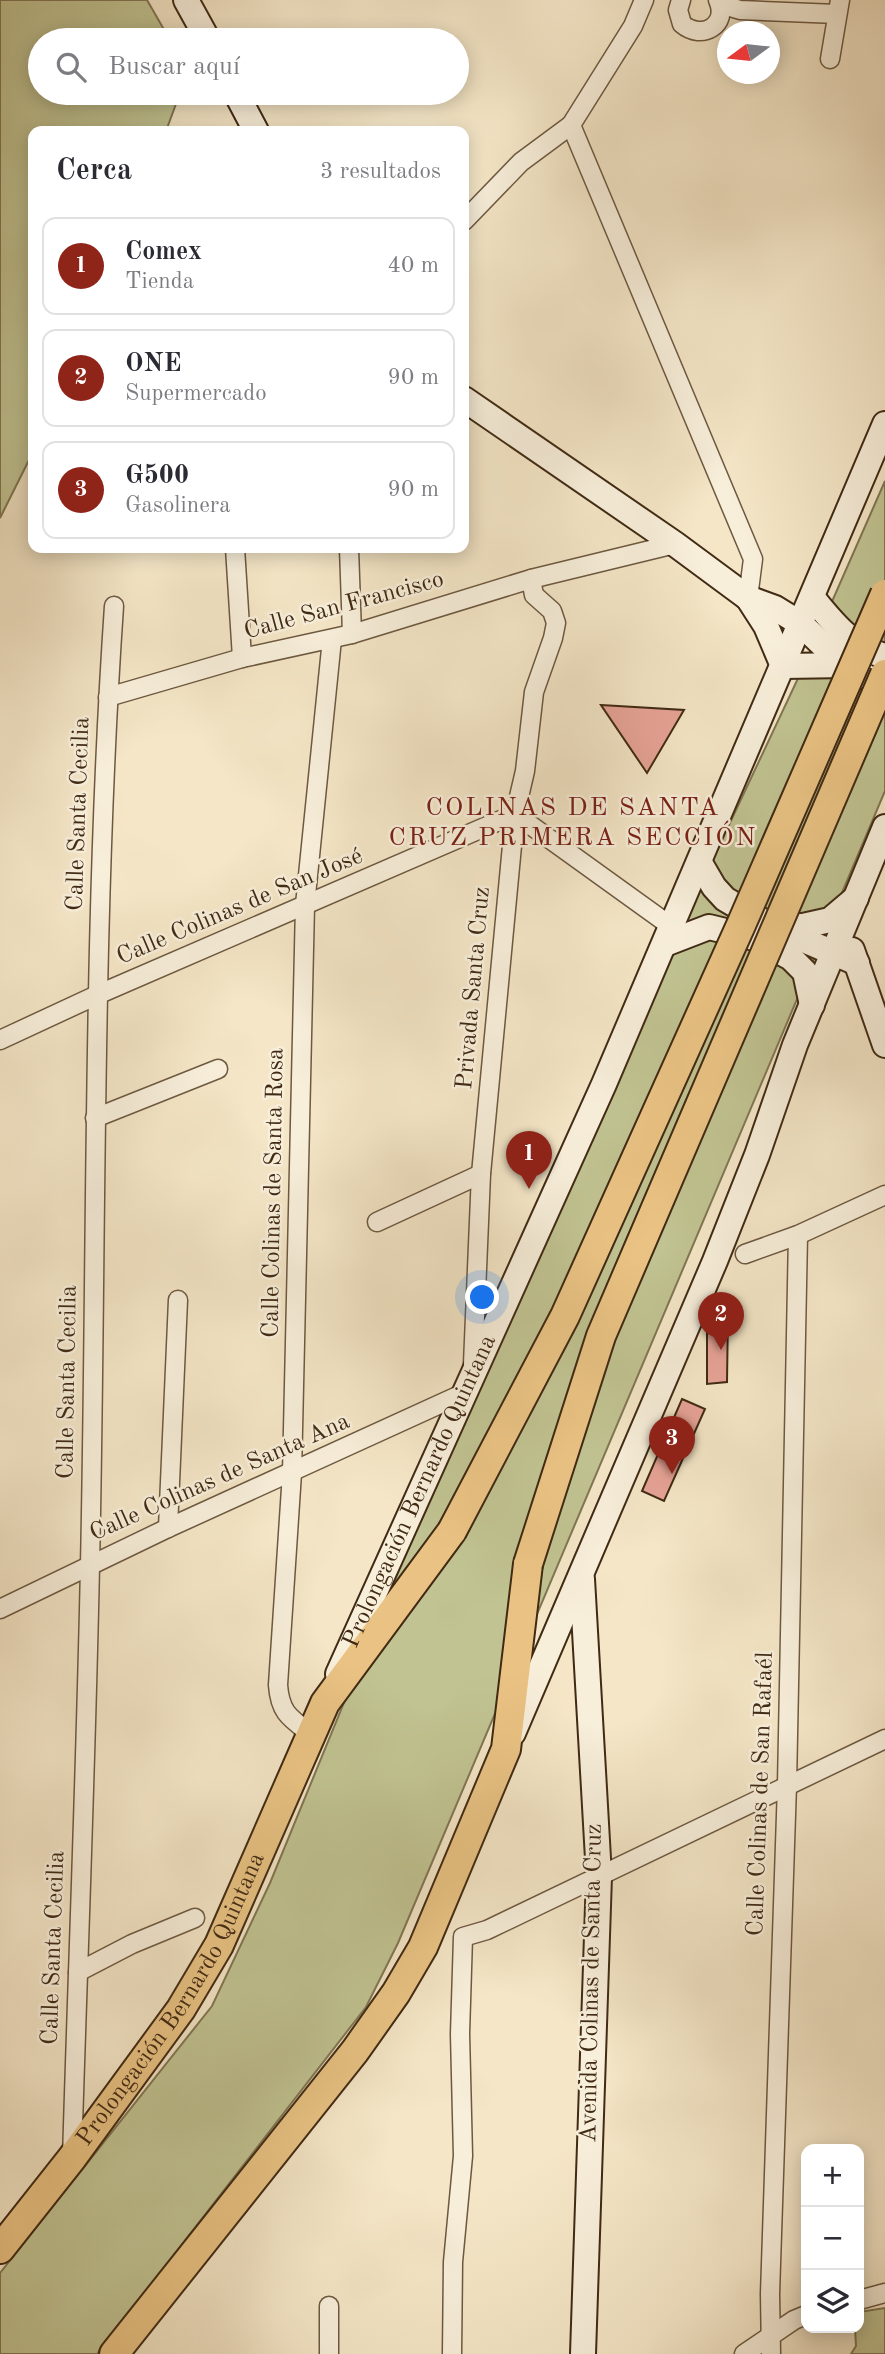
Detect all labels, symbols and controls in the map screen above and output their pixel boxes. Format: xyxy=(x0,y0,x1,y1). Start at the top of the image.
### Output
north arrow xyxy=(717,21,780,84)
search box xyxy=(28,28,469,105)
icon: search xyxy=(52,48,90,86)
text: Buscar aquí xyxy=(108,54,240,80)
text: Cerca xyxy=(56,156,132,186)
text: 3 resultados xyxy=(320,160,441,183)
text: Comex xyxy=(125,239,202,265)
text: 1 xyxy=(74,254,88,277)
text: 40 m xyxy=(388,254,439,277)
text: Tienda xyxy=(125,270,194,293)
text: ONE xyxy=(125,351,181,377)
text: 2 xyxy=(74,366,88,389)
text: 90 m xyxy=(388,366,439,389)
text: Supermercado xyxy=(125,382,267,405)
text: G500 xyxy=(125,463,189,489)
text: 3 xyxy=(74,478,88,501)
text: 90 m xyxy=(388,478,439,501)
text: Gasolinera xyxy=(125,494,231,517)
street label: Calle San Francisco xyxy=(242,568,446,644)
street label: Calle Santa Cecilia xyxy=(64,716,94,911)
district label: COLINAS DE SANTA CRUZ PRIMERA SECCIÓN xyxy=(388,795,758,851)
street label: Calle Colinas de San José xyxy=(114,844,366,970)
street label: Privada Santa Cruz xyxy=(453,886,495,1090)
street label: Calle Colinas de Santa Rosa xyxy=(259,1048,289,1338)
pin: 1 xyxy=(506,1131,552,1189)
your location xyxy=(465,1280,499,1314)
street label: Calle Santa Cecilia xyxy=(54,1285,82,1479)
pin: 2 xyxy=(698,1292,744,1350)
street label: Prolongación Bernardo Quintana xyxy=(339,1331,501,1652)
street label: Calle Colinas de Santa Ana xyxy=(86,1410,354,1546)
pin: 3 xyxy=(649,1416,695,1474)
street label: Calle Colinas de San Rafaél xyxy=(744,1651,778,1937)
street label: Avenida Colinas de Santa Cruz xyxy=(577,1823,607,2143)
street label: Prolongación Bernardo Quintana xyxy=(73,1849,270,2151)
street label: Calle Santa Cecilia xyxy=(39,1850,69,2045)
map controls xyxy=(801,2144,864,2333)
button: + xyxy=(801,2144,864,2207)
button: − xyxy=(801,2207,864,2270)
button: layers xyxy=(801,2270,864,2333)

